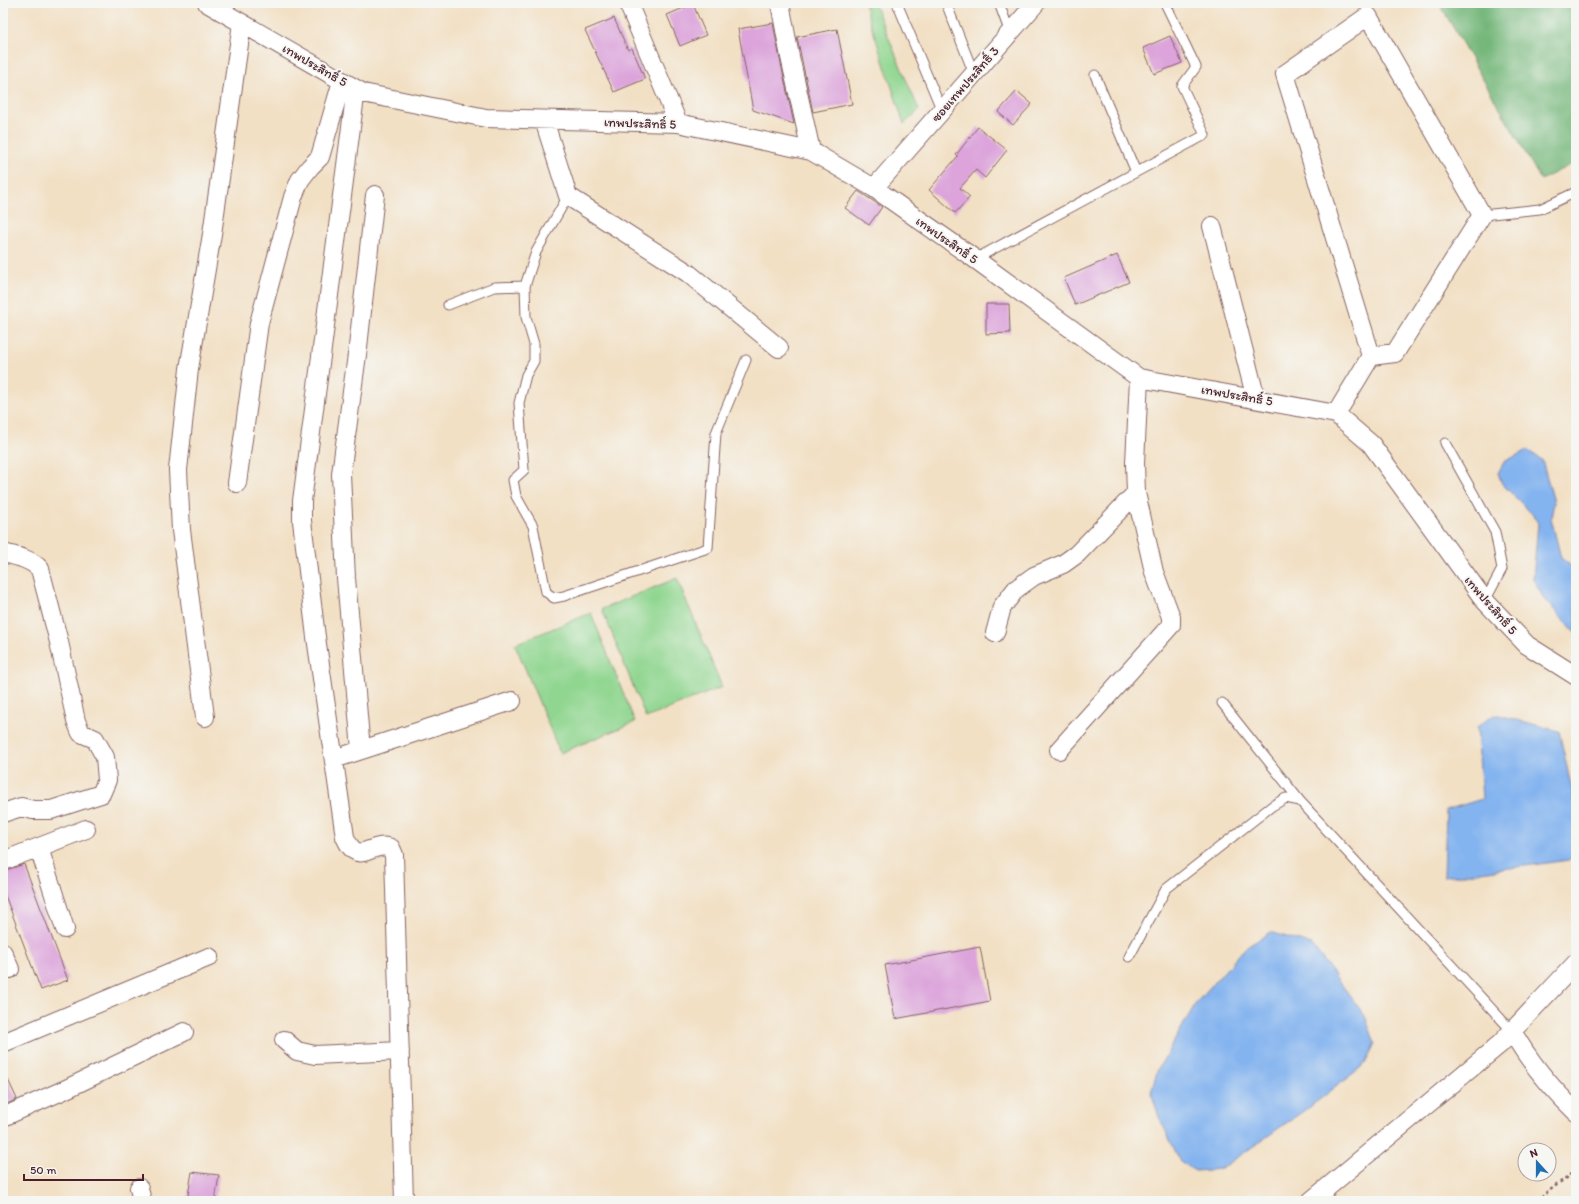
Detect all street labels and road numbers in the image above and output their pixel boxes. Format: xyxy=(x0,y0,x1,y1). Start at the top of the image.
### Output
street label: เทพประสิทธิ์ 5 xyxy=(280,39,351,90)
street label: ซอยเทพประสิทธิ์ 3 xyxy=(927,42,1002,125)
street label: เทพประสิทธิ์ 5 xyxy=(604,112,677,132)
street label: เทพประสิทธิ์ 5 xyxy=(913,212,982,267)
street label: เทพประสิทธิ์ 5 xyxy=(1200,379,1274,409)
street label: เทพประสิทธิ์ 5 xyxy=(1462,572,1522,637)

